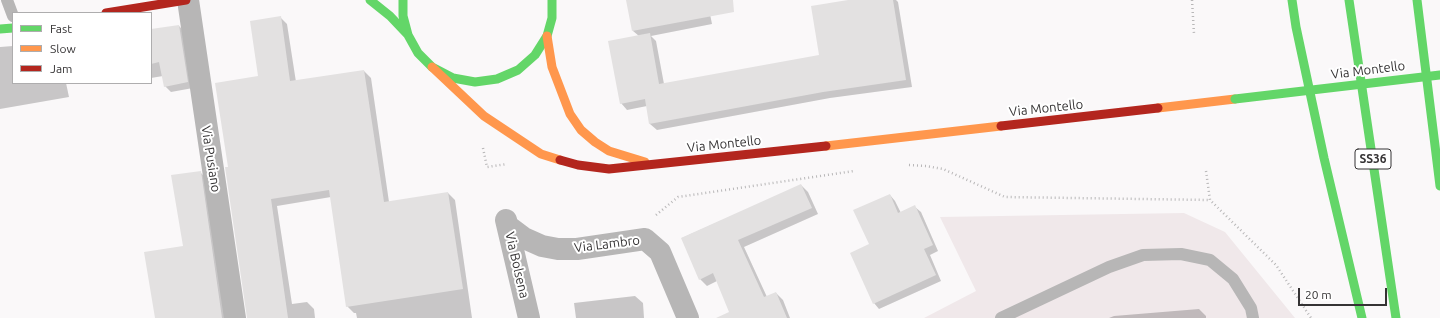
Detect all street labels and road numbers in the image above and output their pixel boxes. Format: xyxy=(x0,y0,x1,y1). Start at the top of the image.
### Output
street label: Via Montello xyxy=(1330,58,1406,82)
street label: Via Montello xyxy=(1008,96,1084,120)
street label: Via Pusiano xyxy=(198,125,224,193)
street label: Via Montello xyxy=(686,132,762,156)
road number: SS36 xyxy=(1355,149,1391,169)
street label: Via Bolsena xyxy=(502,230,532,300)
street label: Via Lambro xyxy=(573,232,641,256)

